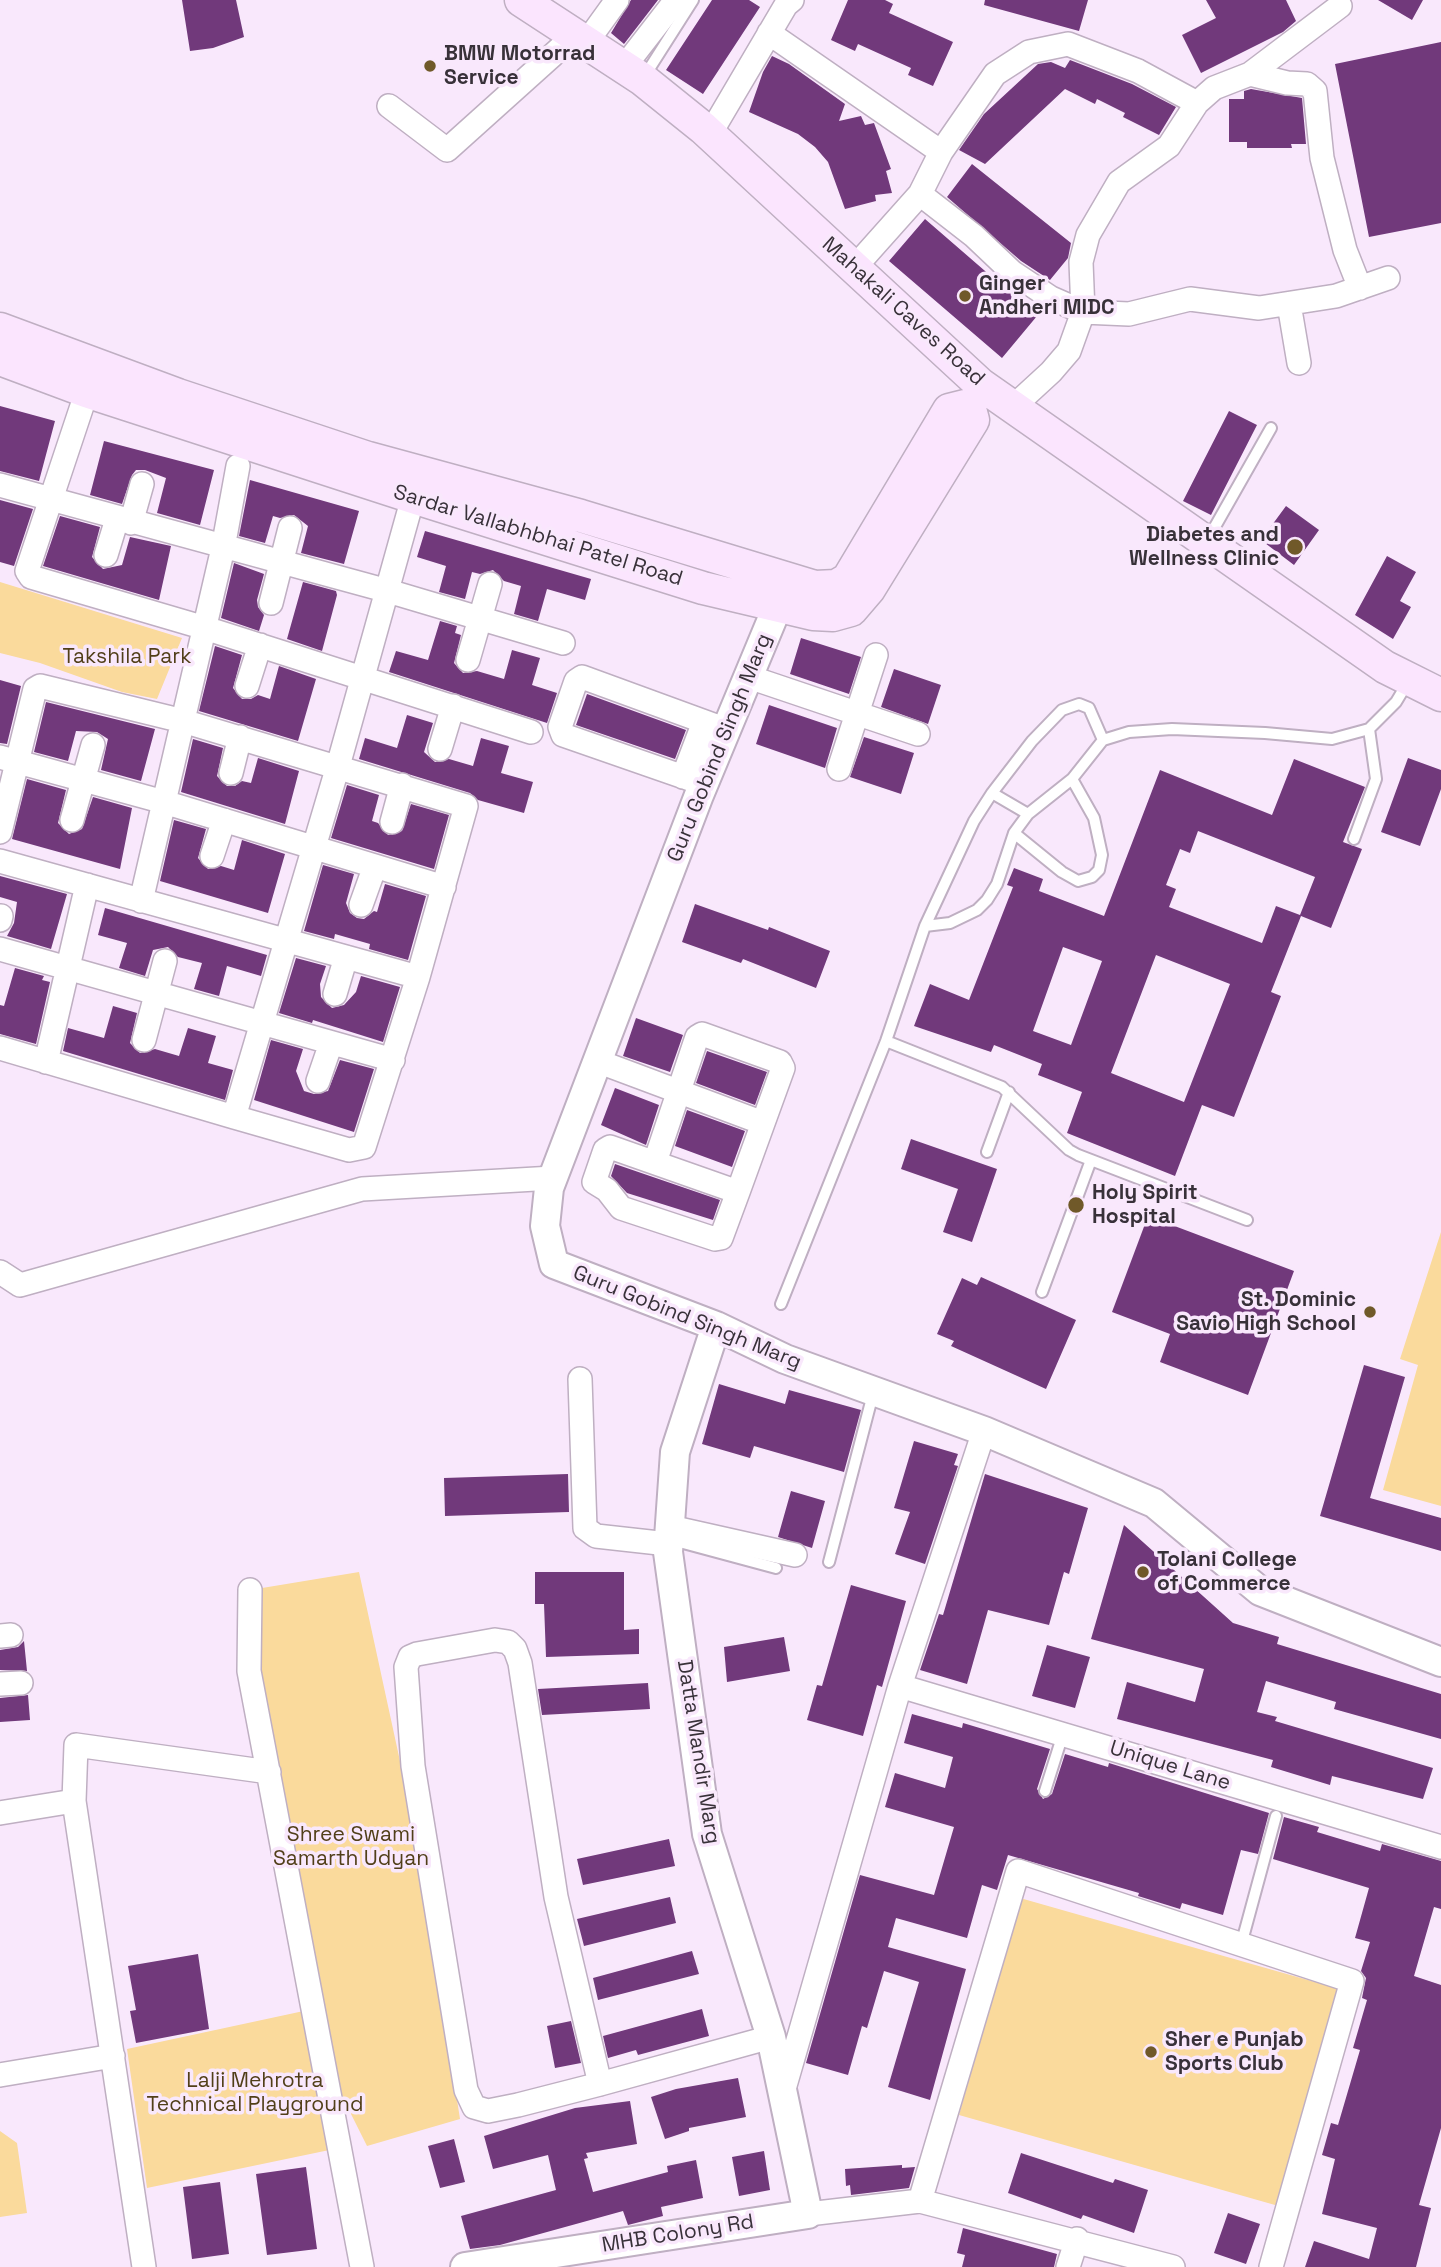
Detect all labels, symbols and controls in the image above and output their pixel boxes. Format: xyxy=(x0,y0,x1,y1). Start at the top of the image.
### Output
place label: BMW Motorrad Service xyxy=(444,41,595,91)
marker: BMW Motorrad Service xyxy=(422,58,438,74)
street label: Mahakali Caves Road xyxy=(816,232,990,392)
place label: Ginger Andheri MIDC xyxy=(979,271,1115,321)
marker: Ginger Andheri MIDC xyxy=(957,288,973,304)
street label: Sardar Vallabhbhai Patel Road xyxy=(390,480,686,592)
place label: Diabetes and Wellness Clinic xyxy=(1129,522,1279,572)
marker: Diabetes and Wellness Clinic xyxy=(1285,537,1305,557)
street label: Guru Gobind Singh Marg xyxy=(663,630,777,866)
park label: Takshila Park xyxy=(63,644,191,670)
place label: Holy Spirit Hospital xyxy=(1092,1180,1198,1230)
marker: Holy Spirit Hospital xyxy=(1066,1195,1086,1215)
street label: Guru Gobind Singh Marg xyxy=(569,1261,805,1375)
place label: St. Dominic Savio High School xyxy=(1176,1287,1356,1337)
marker: St. Dominic Savio High School xyxy=(1362,1304,1378,1320)
place label: Tolani College of Commerce xyxy=(1157,1547,1297,1597)
marker: Tolani College of Commerce xyxy=(1135,1564,1151,1580)
street label: Datta Mandir Marg xyxy=(671,1658,725,1846)
street label: Unique Lane xyxy=(1107,1736,1233,1796)
park label: Shree Swami Samarth Udyan xyxy=(273,1822,429,1872)
place label: Sher e Punjab Sports Club xyxy=(1165,2027,1304,2077)
marker: Sher e Punjab Sports Club xyxy=(1143,2044,1159,2060)
park label: Lalji Mehrotra Technical Playground xyxy=(147,2068,363,2118)
street label: MHB Colony Rd xyxy=(600,2210,756,2258)

